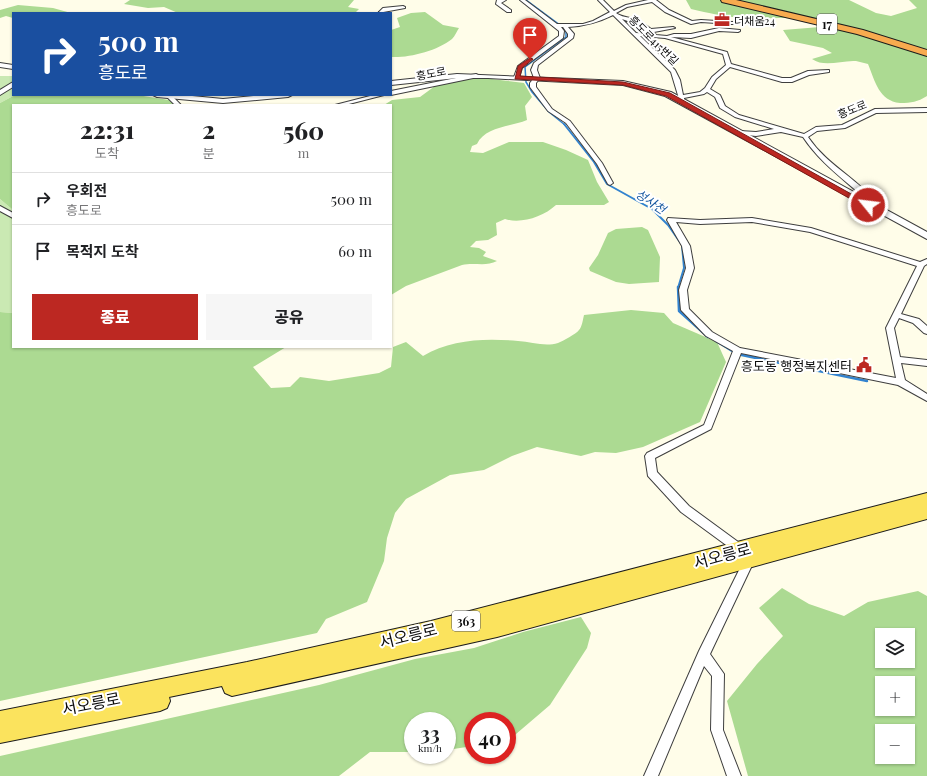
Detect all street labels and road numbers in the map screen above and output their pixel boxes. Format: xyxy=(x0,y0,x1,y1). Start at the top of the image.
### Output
street label: 흥도로415번길 xyxy=(626,12,682,68)
road number: 17 xyxy=(817,14,837,34)
street label: 흥도로 xyxy=(415,63,447,83)
street label: 흥도로 xyxy=(835,96,869,122)
street label: 서오릉로 xyxy=(691,537,753,573)
road number: 363 xyxy=(452,611,480,631)
street label: 서오릉로 xyxy=(377,618,439,652)
street label: 서오릉로 xyxy=(60,687,122,719)

